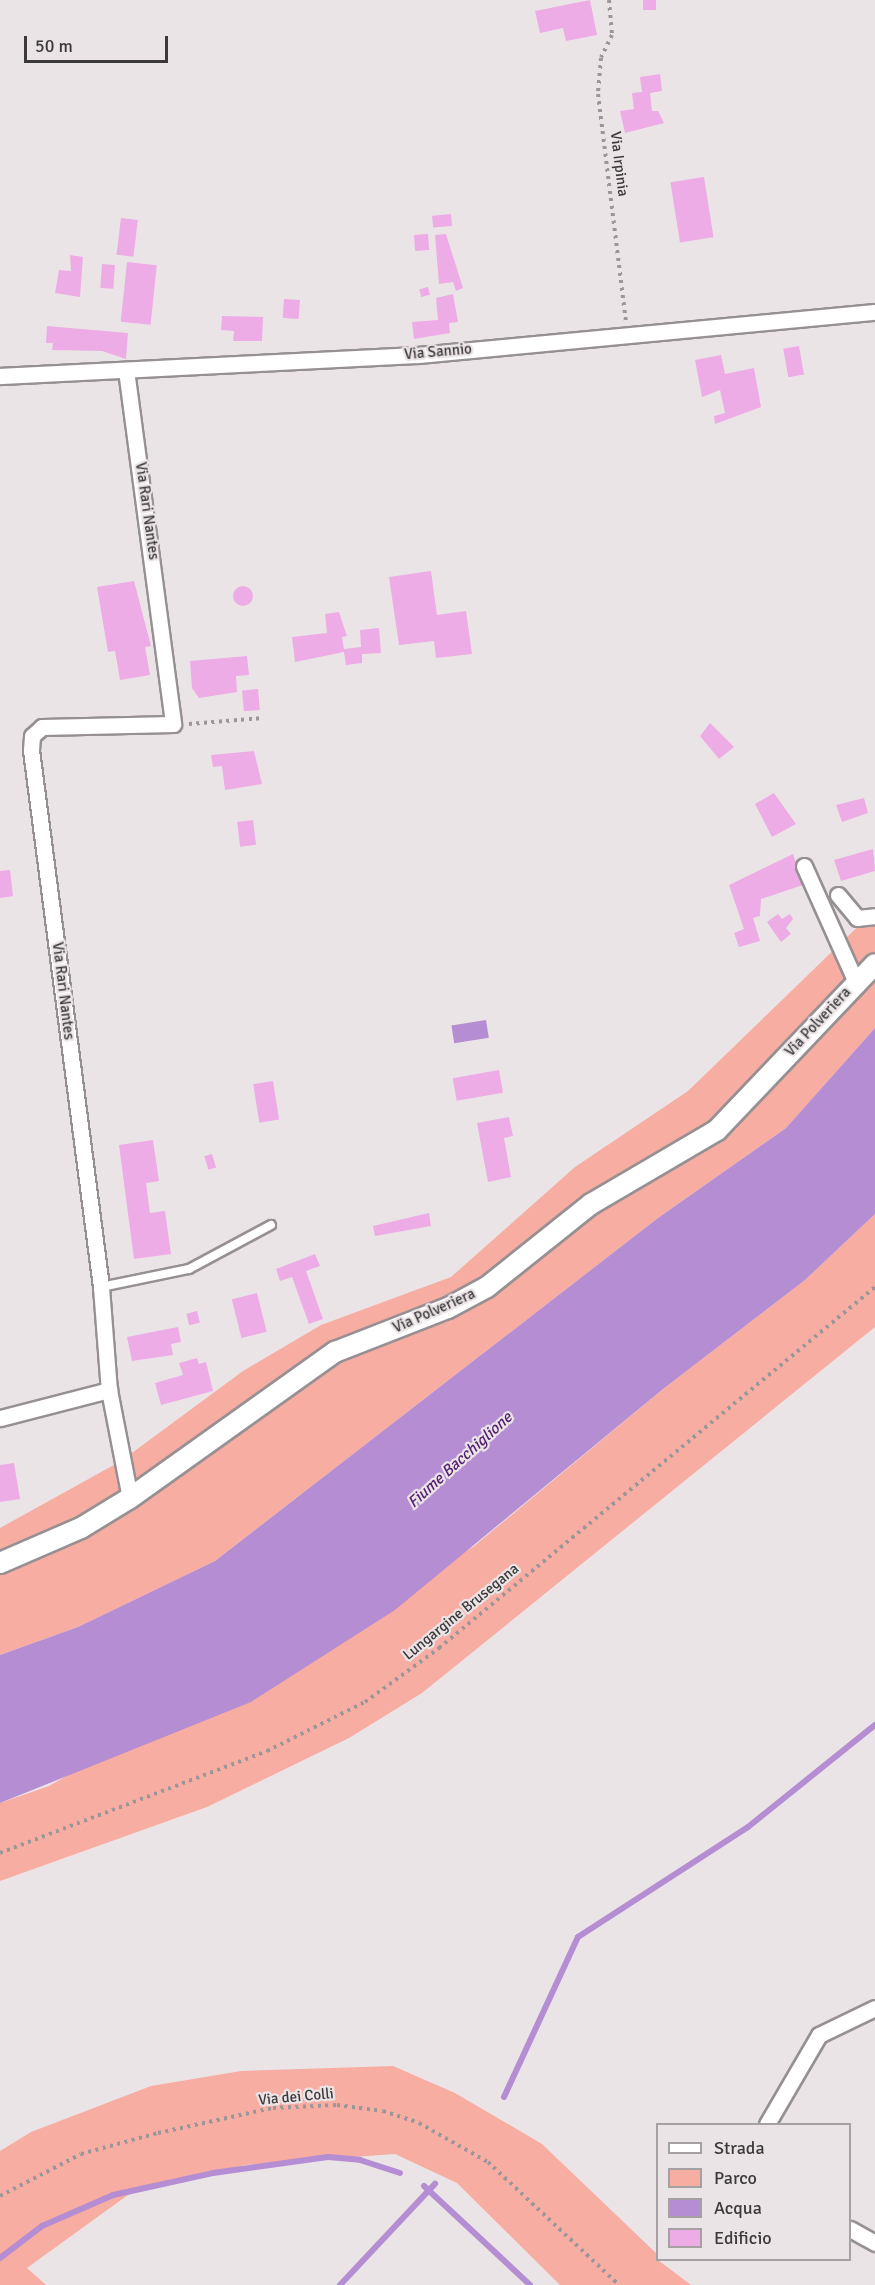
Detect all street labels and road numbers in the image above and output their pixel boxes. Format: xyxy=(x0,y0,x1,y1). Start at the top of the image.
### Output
street label: Via Irpinia xyxy=(606,130,632,198)
street label: Via Sannio xyxy=(403,340,473,364)
street label: Via Rari Nantes xyxy=(131,461,163,561)
street label: Via Rari Nantes xyxy=(48,941,78,1041)
street label: Via Polveriera xyxy=(781,984,855,1060)
street label: Via Polveriera xyxy=(390,1285,478,1337)
street label: Lungargine Brusegana xyxy=(400,1560,522,1664)
street label: Via dei Colli xyxy=(257,2085,335,2109)

